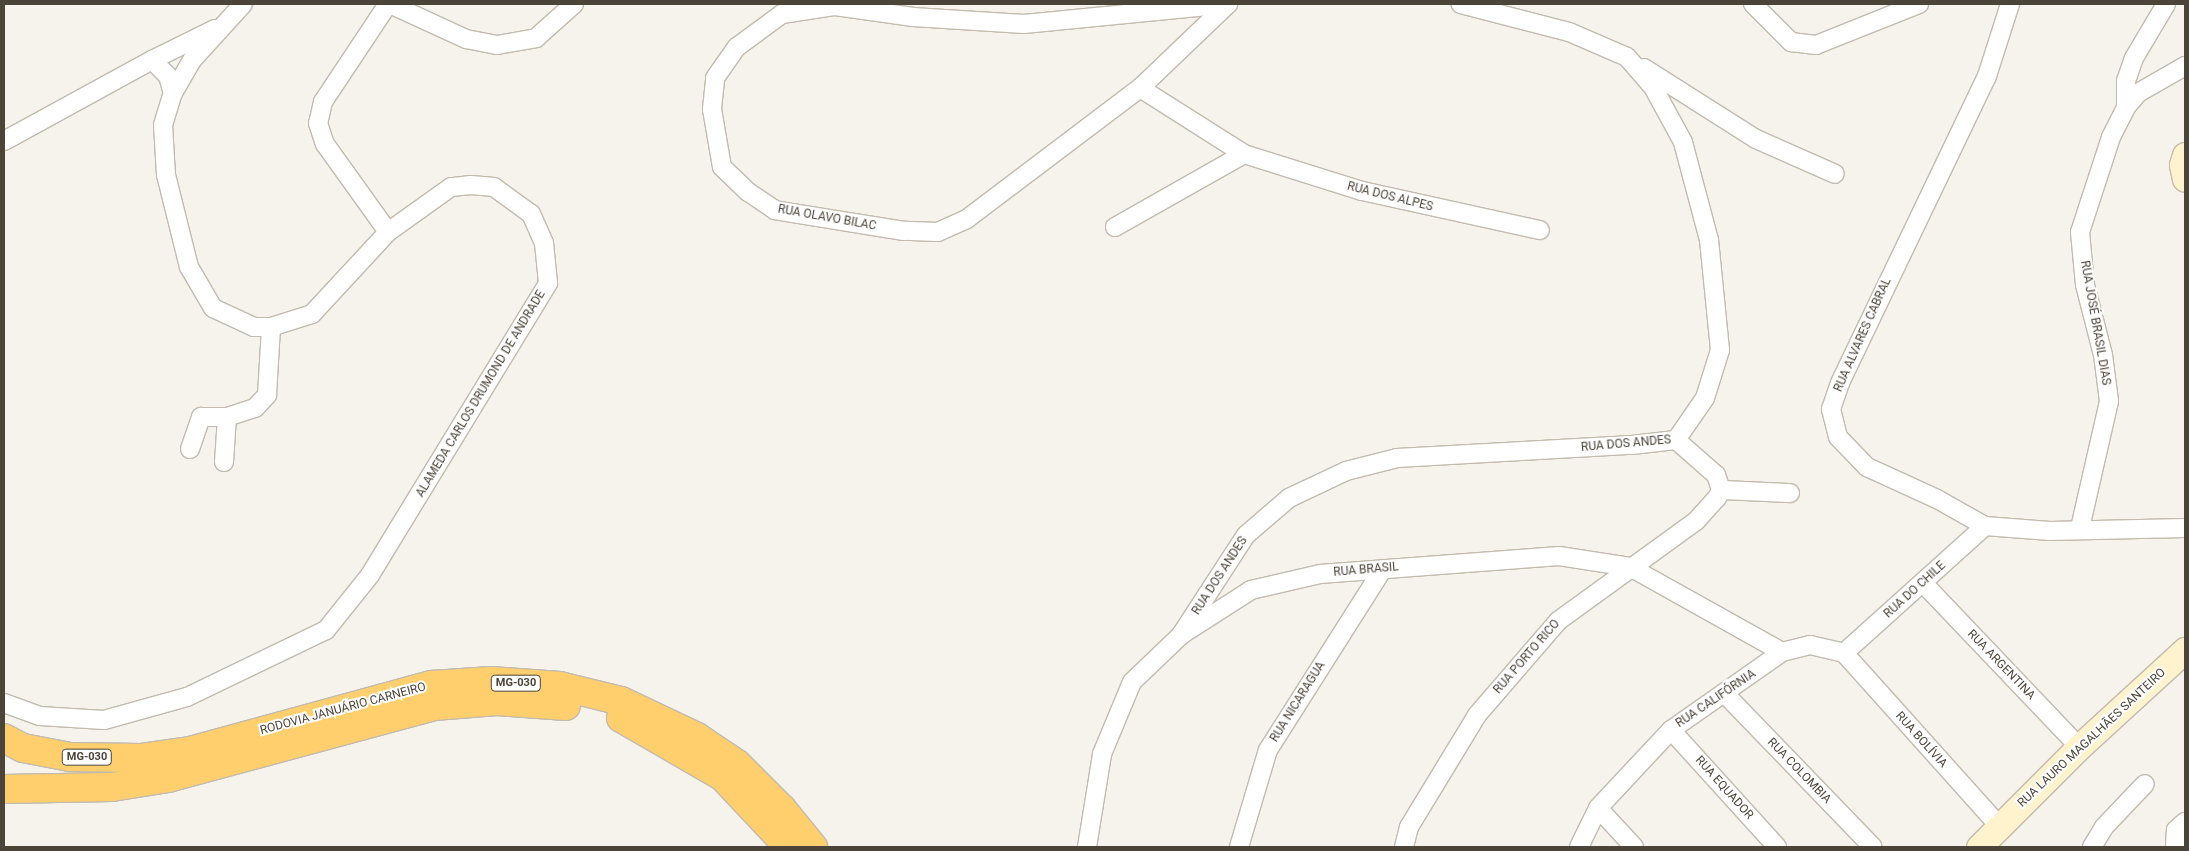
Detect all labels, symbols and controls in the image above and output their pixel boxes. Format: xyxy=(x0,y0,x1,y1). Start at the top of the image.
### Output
street label: RUA DOS ALPES xyxy=(1346,179,1434,215)
street label: RUA OLAVO BILAC xyxy=(777,202,877,234)
street label: RUA JOSÉ BRASIL DIAS xyxy=(2077,260,2113,386)
street label: RUA ALVARES CABRAL xyxy=(1831,276,1895,394)
street label: ALAMEDA CARLOS DRUMOND DE ANDRADE xyxy=(413,288,549,500)
street label: RUA DOS ANDES xyxy=(1580,433,1672,455)
street label: RUA DOS ANDES xyxy=(1189,534,1251,618)
street label: RUA DO CHILE xyxy=(1881,559,1949,621)
street label: RUA BRASIL xyxy=(1333,560,1399,580)
street label: RUA PORTO RICO xyxy=(1491,617,1563,697)
street label: RUA ARGENTINA xyxy=(1964,627,2038,703)
street label: RUA NICARAGUA xyxy=(1267,659,1329,745)
street label: RUA LAURO MAGALHÃES SANTEIRO xyxy=(2015,666,2169,810)
street label: RUA CALIFÓRNIA xyxy=(1673,667,1759,731)
road number: MG-030 xyxy=(490,674,542,691)
street label: RODOVIA JANUÁRIO CARNEIRO xyxy=(259,680,427,738)
street label: RUA BOLÍVIA xyxy=(1892,709,1950,771)
street label: RUA COLOMBIA xyxy=(1764,735,1834,807)
road number: MG-030 xyxy=(61,749,113,766)
street label: RUA EQUADOR xyxy=(1692,753,1756,823)

